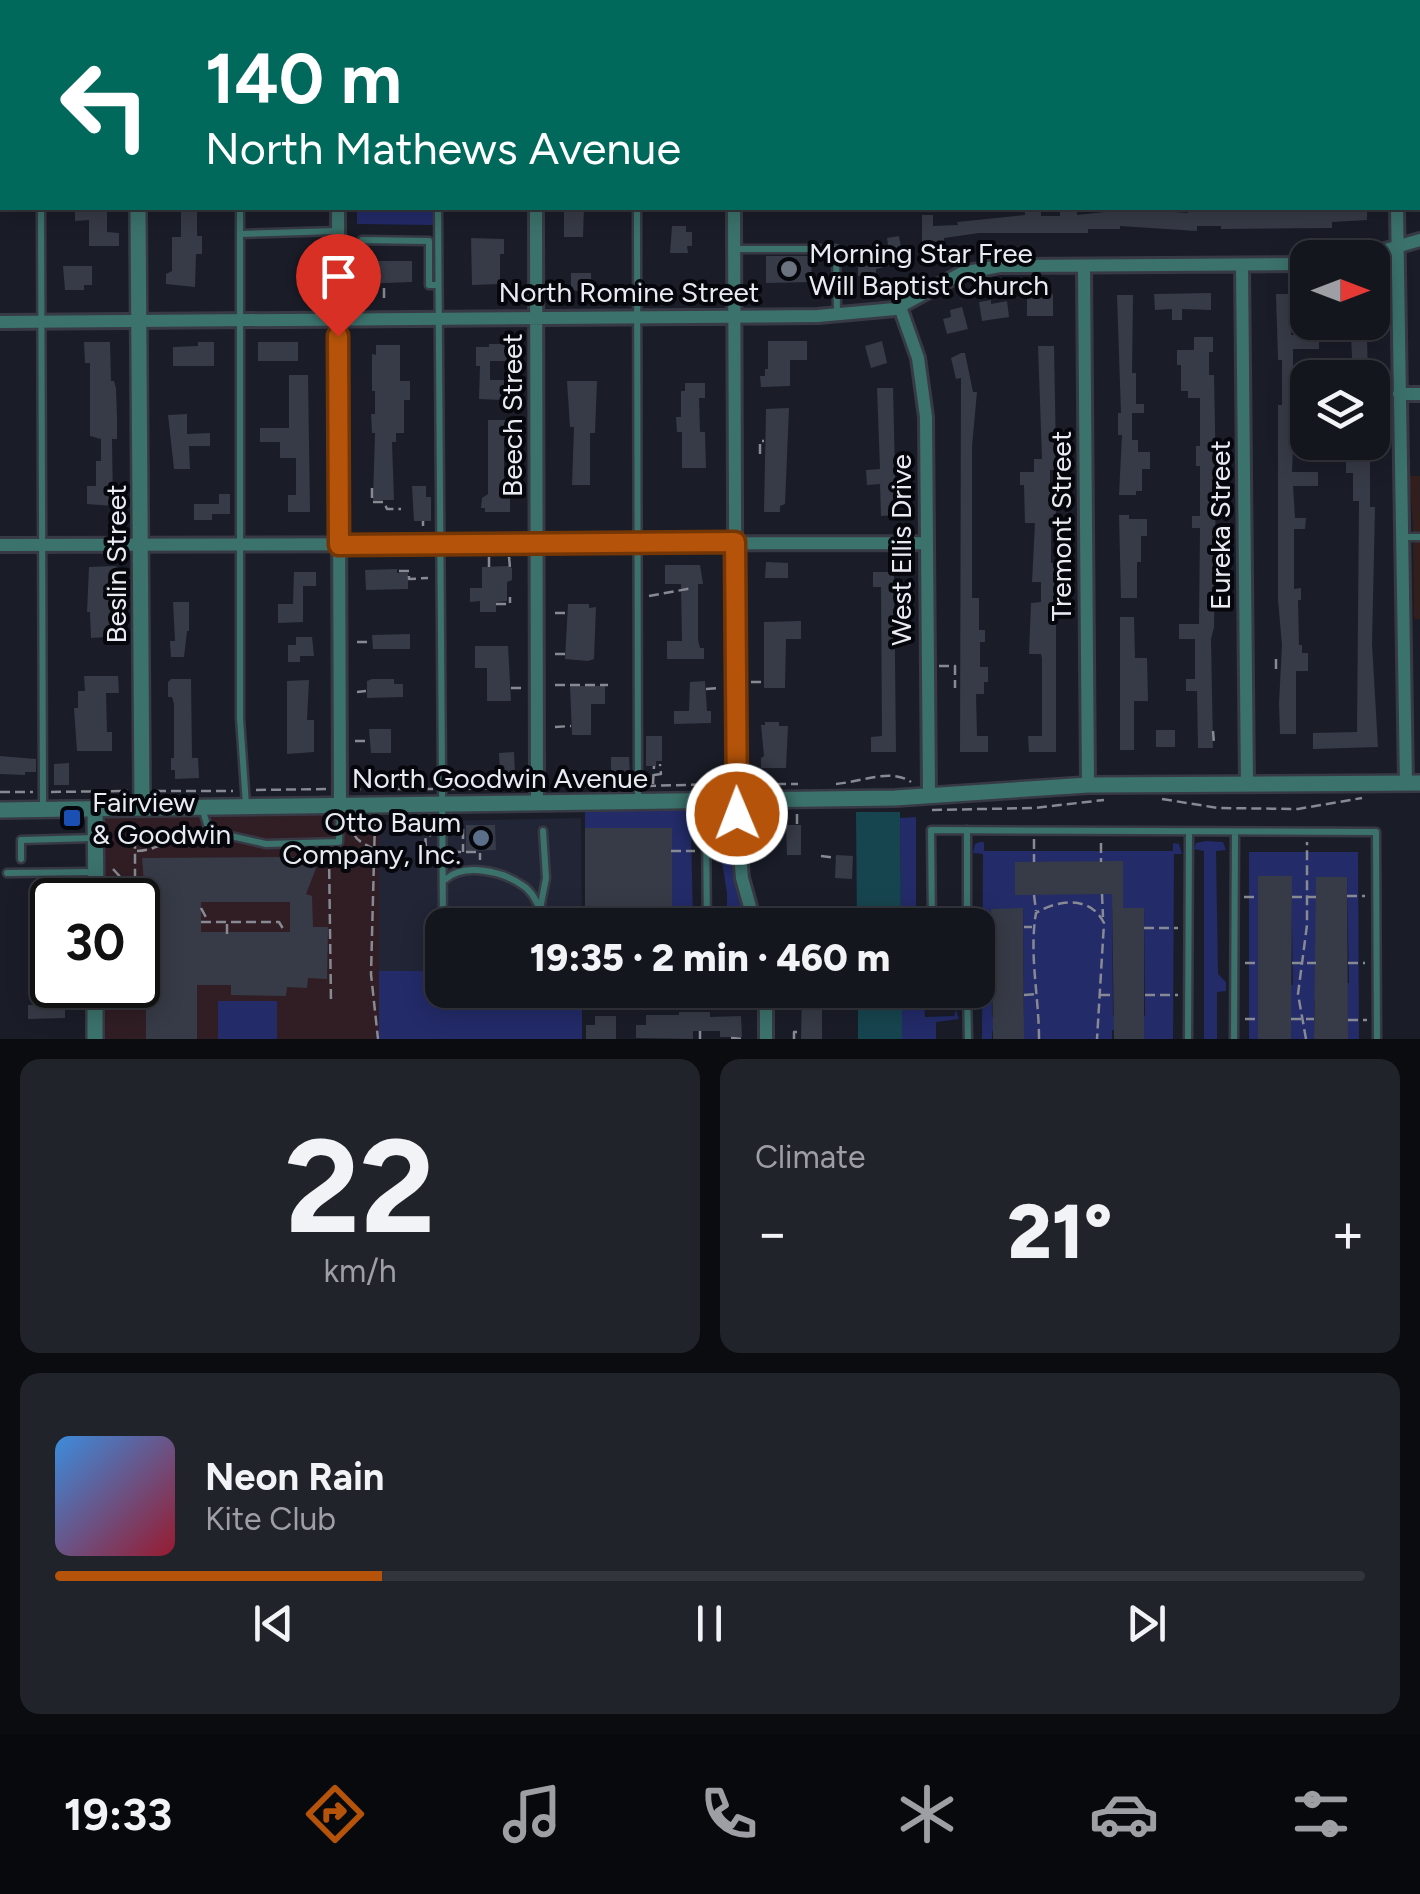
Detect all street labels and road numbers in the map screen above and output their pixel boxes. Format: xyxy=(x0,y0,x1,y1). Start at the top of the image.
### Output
street label: North Romine Street xyxy=(499,275,759,309)
street label: Beech Street xyxy=(495,333,529,497)
street label: Tremont Street xyxy=(1044,431,1078,621)
street label: Eureka Street xyxy=(1203,440,1237,610)
street label: West Ellis Drive xyxy=(884,454,918,646)
street label: Beslin Street xyxy=(99,484,133,644)
street label: North Goodwin Avenue xyxy=(352,761,648,795)

